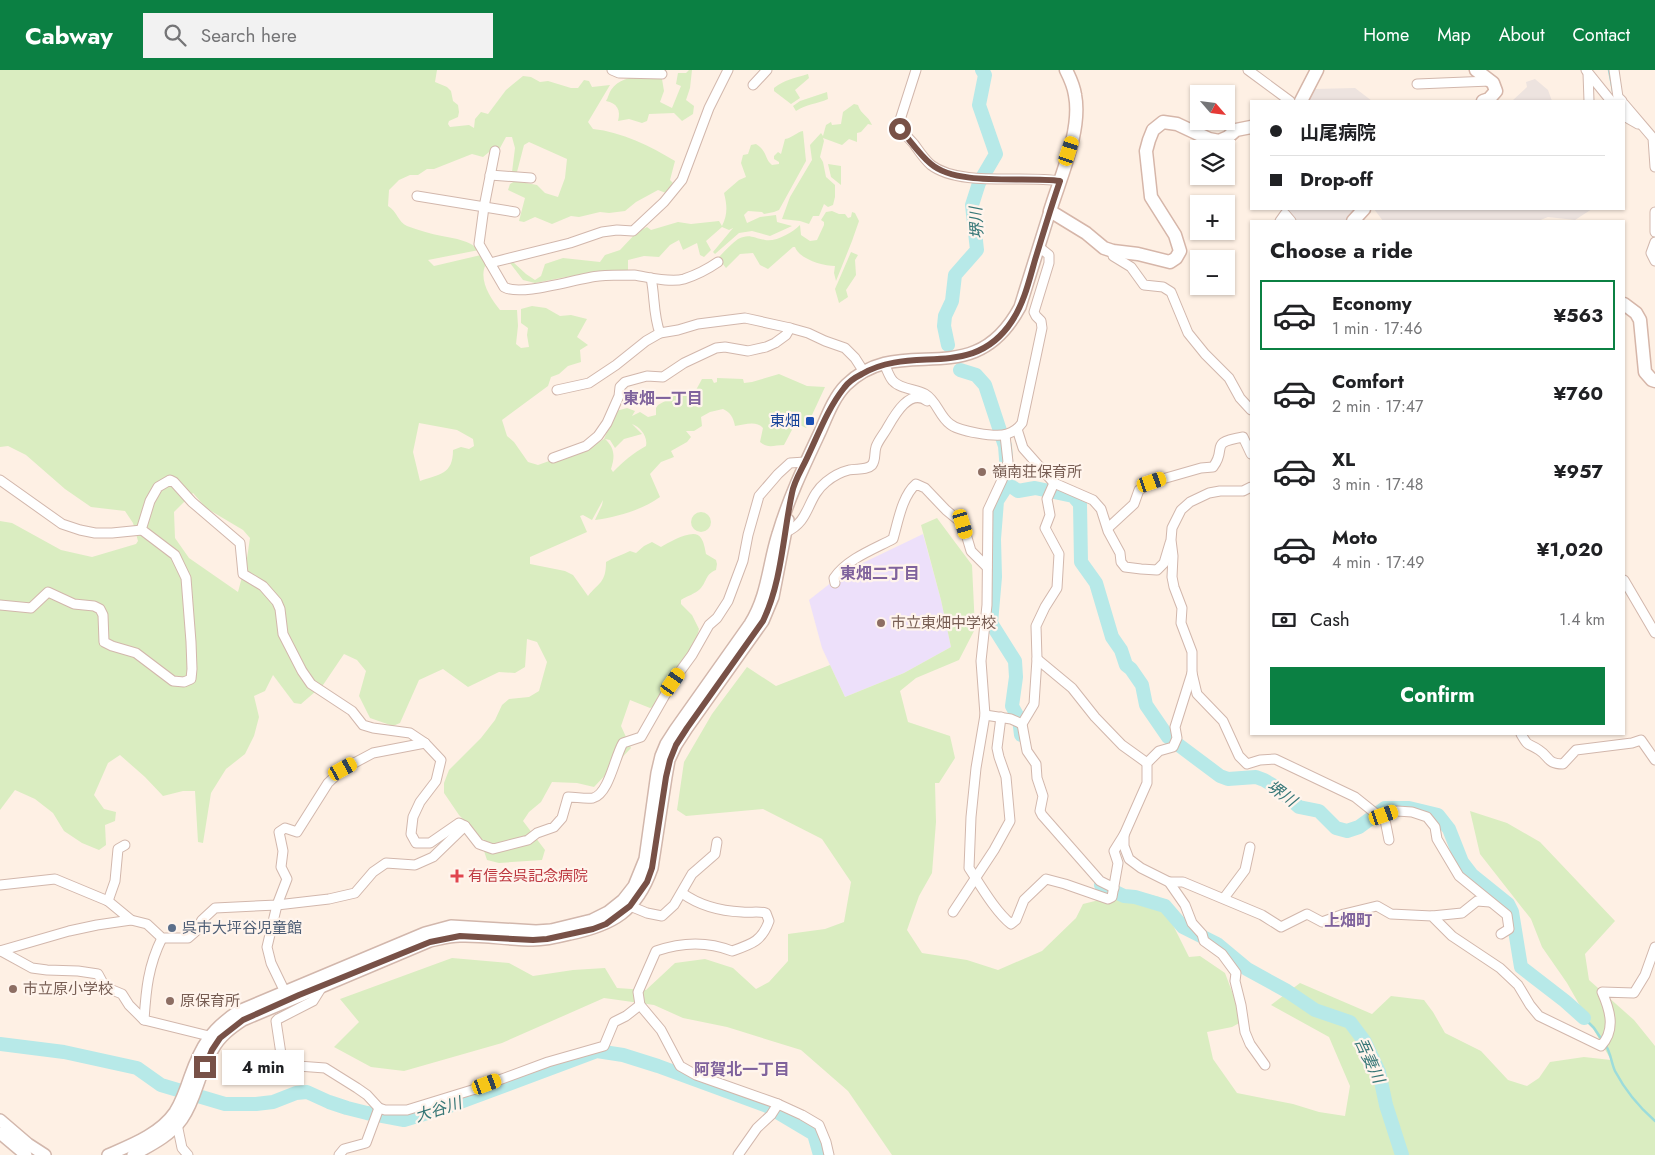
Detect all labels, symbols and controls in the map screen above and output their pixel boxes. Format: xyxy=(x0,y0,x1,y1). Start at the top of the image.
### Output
search box xyxy=(143,13,493,58)
text: Cabway xyxy=(25,18,113,53)
icon: search xyxy=(161,21,189,49)
text: Search here xyxy=(201,22,297,49)
text: Home xyxy=(1363,22,1409,48)
text: Map xyxy=(1437,22,1471,48)
text: About xyxy=(1499,22,1544,48)
text: Contact xyxy=(1572,22,1630,48)
north arrow xyxy=(1190,85,1235,130)
map controls xyxy=(1190,85,1235,295)
route start xyxy=(889,118,911,140)
text: 山尾病院 xyxy=(1300,119,1376,146)
car xyxy=(1057,134,1080,168)
button: layers xyxy=(1190,140,1235,185)
text: Drop-off xyxy=(1300,166,1373,193)
button: + xyxy=(1190,195,1235,240)
water label: 堺川 xyxy=(964,204,989,240)
text: Choose a ride xyxy=(1270,234,1413,266)
button: − xyxy=(1190,250,1235,295)
text: Economy xyxy=(1332,290,1412,317)
icon: car xyxy=(1272,293,1317,338)
text: ¥563 xyxy=(1554,302,1603,329)
text: 1 min · 17:46 xyxy=(1332,317,1422,340)
text: Comfort xyxy=(1332,368,1404,395)
icon: car xyxy=(1272,371,1317,416)
text: ¥760 xyxy=(1554,380,1603,407)
district label: 東畑一丁目 xyxy=(623,387,703,410)
text: 2 min · 17:47 xyxy=(1332,395,1423,418)
place label: 東畑 xyxy=(770,410,800,432)
marker: 東畑 xyxy=(804,415,816,427)
text: XL xyxy=(1332,446,1355,473)
icon: car xyxy=(1272,449,1317,494)
text: ¥957 xyxy=(1554,458,1603,485)
place label: 嶺南荘保育所 xyxy=(992,461,1082,483)
marker: 嶺南荘保育所 xyxy=(976,466,988,478)
car xyxy=(1135,470,1168,494)
text: 3 min · 17:48 xyxy=(1332,473,1423,496)
car xyxy=(951,507,974,541)
text: Moto xyxy=(1332,524,1377,551)
icon: car xyxy=(1272,527,1317,572)
text: ¥1,020 xyxy=(1537,536,1603,563)
text: 4 min · 17:49 xyxy=(1332,551,1425,574)
district label: 東畑二丁目 xyxy=(840,562,920,585)
icon: cash xyxy=(1270,606,1298,634)
text: Cash xyxy=(1310,606,1350,633)
text: 1.4 km xyxy=(1559,608,1605,631)
place label: 市立東畑中学校 xyxy=(891,612,996,634)
marker: 市立東畑中学校 xyxy=(875,617,887,629)
car xyxy=(658,665,687,699)
button: Confirm xyxy=(1270,667,1605,725)
car xyxy=(326,755,359,783)
water label: 堺川 xyxy=(1262,775,1303,813)
car xyxy=(1367,803,1400,827)
place label: 有信会呉記念病院 xyxy=(468,865,588,887)
marker: 有信会呉記念病院 xyxy=(450,869,464,883)
district label: 上畑町 xyxy=(1324,909,1372,932)
place label: 呉市大坪谷児童館 xyxy=(182,917,302,939)
marker: 呉市大坪谷児童館 xyxy=(166,922,178,934)
place label: 市立原小学校 xyxy=(23,978,113,1000)
marker: 市立原小学校 xyxy=(7,983,19,995)
place label: 原保育所 xyxy=(180,990,240,1012)
marker: 原保育所 xyxy=(164,995,176,1007)
water label: 吾妻川 xyxy=(1349,1034,1391,1089)
callout: 4 min xyxy=(222,1050,305,1084)
route end xyxy=(194,1056,216,1078)
text: 4 min xyxy=(242,1056,284,1079)
district label: 阿賀北一丁目 xyxy=(694,1058,790,1081)
car xyxy=(470,1072,503,1096)
water label: 大谷川 xyxy=(412,1091,466,1128)

